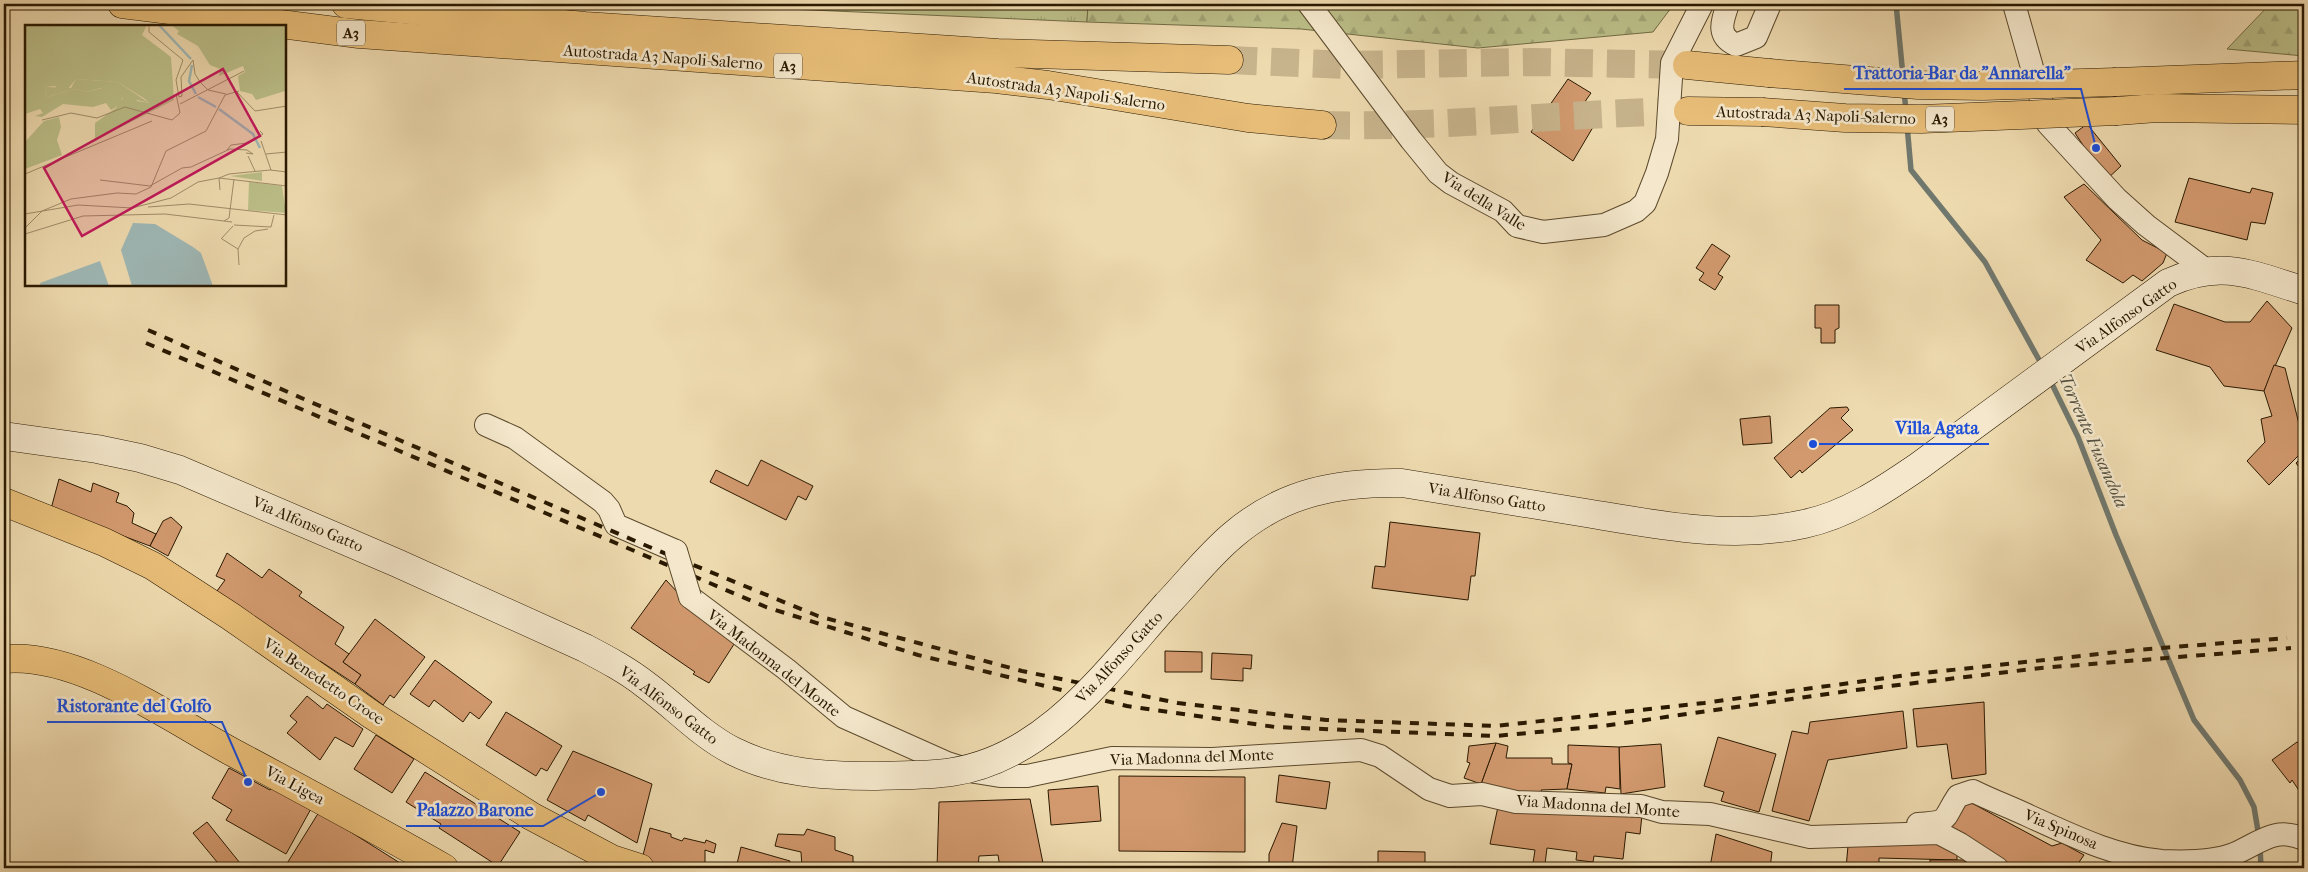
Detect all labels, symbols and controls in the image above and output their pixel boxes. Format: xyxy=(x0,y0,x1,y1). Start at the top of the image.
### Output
road number: A3 xyxy=(337,20,365,46)
inset map xyxy=(25,25,286,286)
street label: Autostrada A3 Napoli-Salerno xyxy=(562,40,763,73)
road number: A3 xyxy=(774,54,802,78)
callout: Trattoria-Bar da "Annarella" xyxy=(1844,56,2081,89)
text: Trattoria-Bar da "Annarella" xyxy=(1852,63,2071,84)
street label: Autostrada A3 Napoli-Salerno xyxy=(965,68,1166,114)
street label: Autostrada A3 Napoli-Salerno xyxy=(1715,102,1916,128)
road number: A3 xyxy=(1926,106,1954,132)
street label: Via della Valle xyxy=(1438,167,1530,234)
street label: Via Alfonso Gatto xyxy=(2071,274,2180,358)
water label: Torrente Fusandola xyxy=(2054,371,2132,511)
callout: Villa Agata xyxy=(1886,411,1989,444)
text: Villa Agata xyxy=(1894,418,1979,439)
street label: Via Alfonso Gatto xyxy=(1426,478,1547,516)
street label: Via Alfonso Gatto xyxy=(249,492,366,556)
street label: Via Madonna del Monte xyxy=(703,604,844,721)
street label: Via Alfonso Gatto xyxy=(1071,607,1166,708)
street label: Via Benedetto Croce xyxy=(259,633,388,728)
street label: Via Alfonso Gatto xyxy=(615,661,722,748)
callout: Ristorante del Golfo xyxy=(47,689,222,722)
text: Ristorante del Golfo xyxy=(57,696,211,717)
street label: Via Madonna del Monte xyxy=(1109,745,1274,769)
street label: Via Ligea xyxy=(261,761,328,809)
street label: Via Madonna del Monte xyxy=(1515,791,1680,821)
callout: Palazzo Barone xyxy=(406,793,543,826)
text: Palazzo Barone xyxy=(416,800,534,821)
street label: Via Spinosa xyxy=(2020,805,2101,853)

